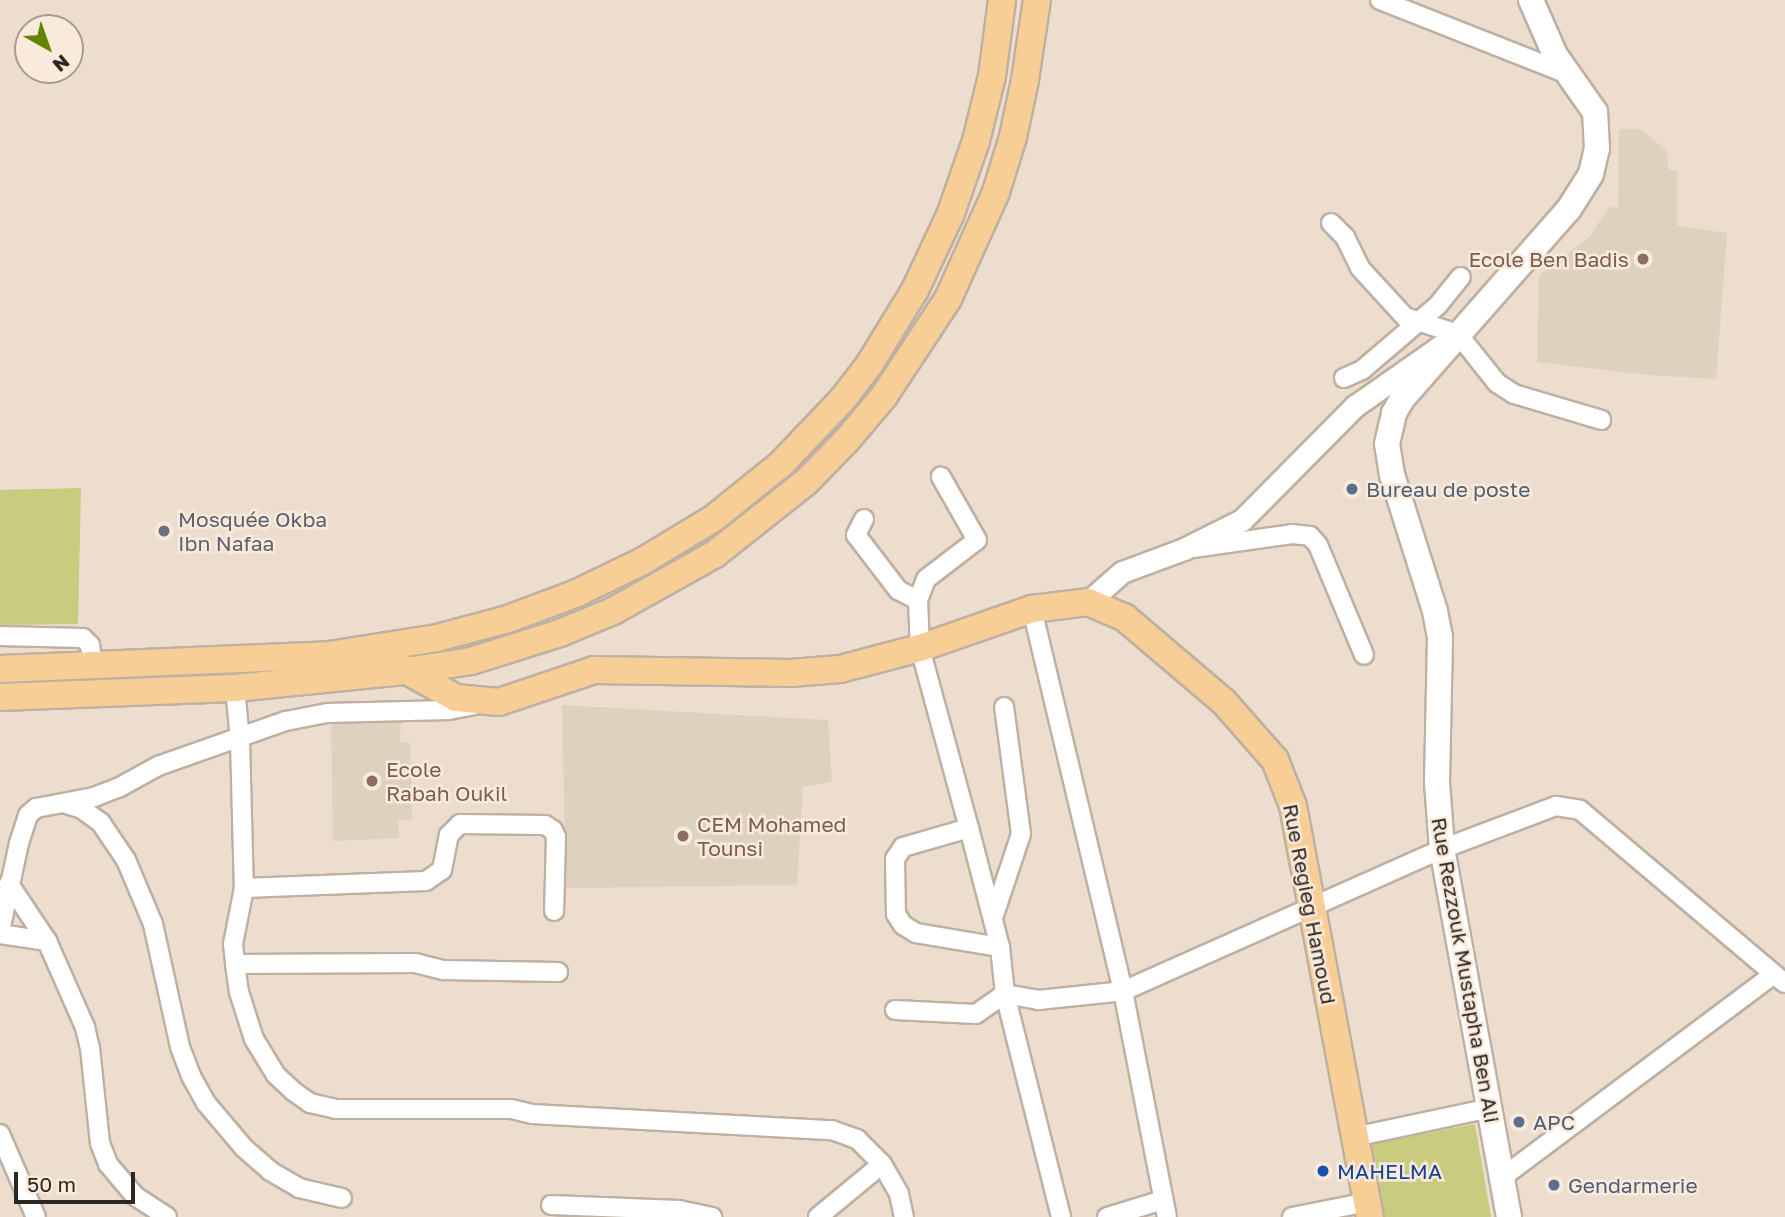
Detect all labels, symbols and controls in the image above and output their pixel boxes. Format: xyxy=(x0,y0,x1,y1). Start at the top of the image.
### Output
north arrow xyxy=(14,14,84,84)
text: N xyxy=(49,50,74,77)
place label: Ecole Ben Badis xyxy=(1468,246,1629,272)
marker: Ecole Ben Badis xyxy=(1635,251,1651,267)
place label: Bureau de poste xyxy=(1366,476,1530,502)
marker: Bureau de poste xyxy=(1344,481,1360,497)
place label: Mosquée Okba Ibn Nafaa xyxy=(178,506,327,556)
marker: Mosquée Okba Ibn Nafaa xyxy=(156,523,172,539)
place label: Ecole Rabah Oukil xyxy=(386,756,507,806)
marker: Ecole Rabah Oukil xyxy=(364,773,380,789)
street label: Rue Regieg Hamoud xyxy=(1278,802,1342,1006)
place label: CEM Mohamed Tounsi xyxy=(697,811,847,861)
street label: Rue Rezzouk Mustapha Ben Ali xyxy=(1427,815,1505,1125)
marker: CEM Mohamed Tounsi xyxy=(675,828,691,844)
place label: APC xyxy=(1533,1109,1575,1135)
marker: APC xyxy=(1511,1114,1527,1130)
scale bar xyxy=(18,1158,138,1202)
place label: MAHELMA xyxy=(1337,1158,1442,1184)
marker: MAHELMA xyxy=(1315,1163,1331,1179)
text: 50 m xyxy=(27,1171,76,1197)
place label: Gendarmerie xyxy=(1568,1172,1698,1198)
marker: Gendarmerie xyxy=(1546,1177,1562,1193)

